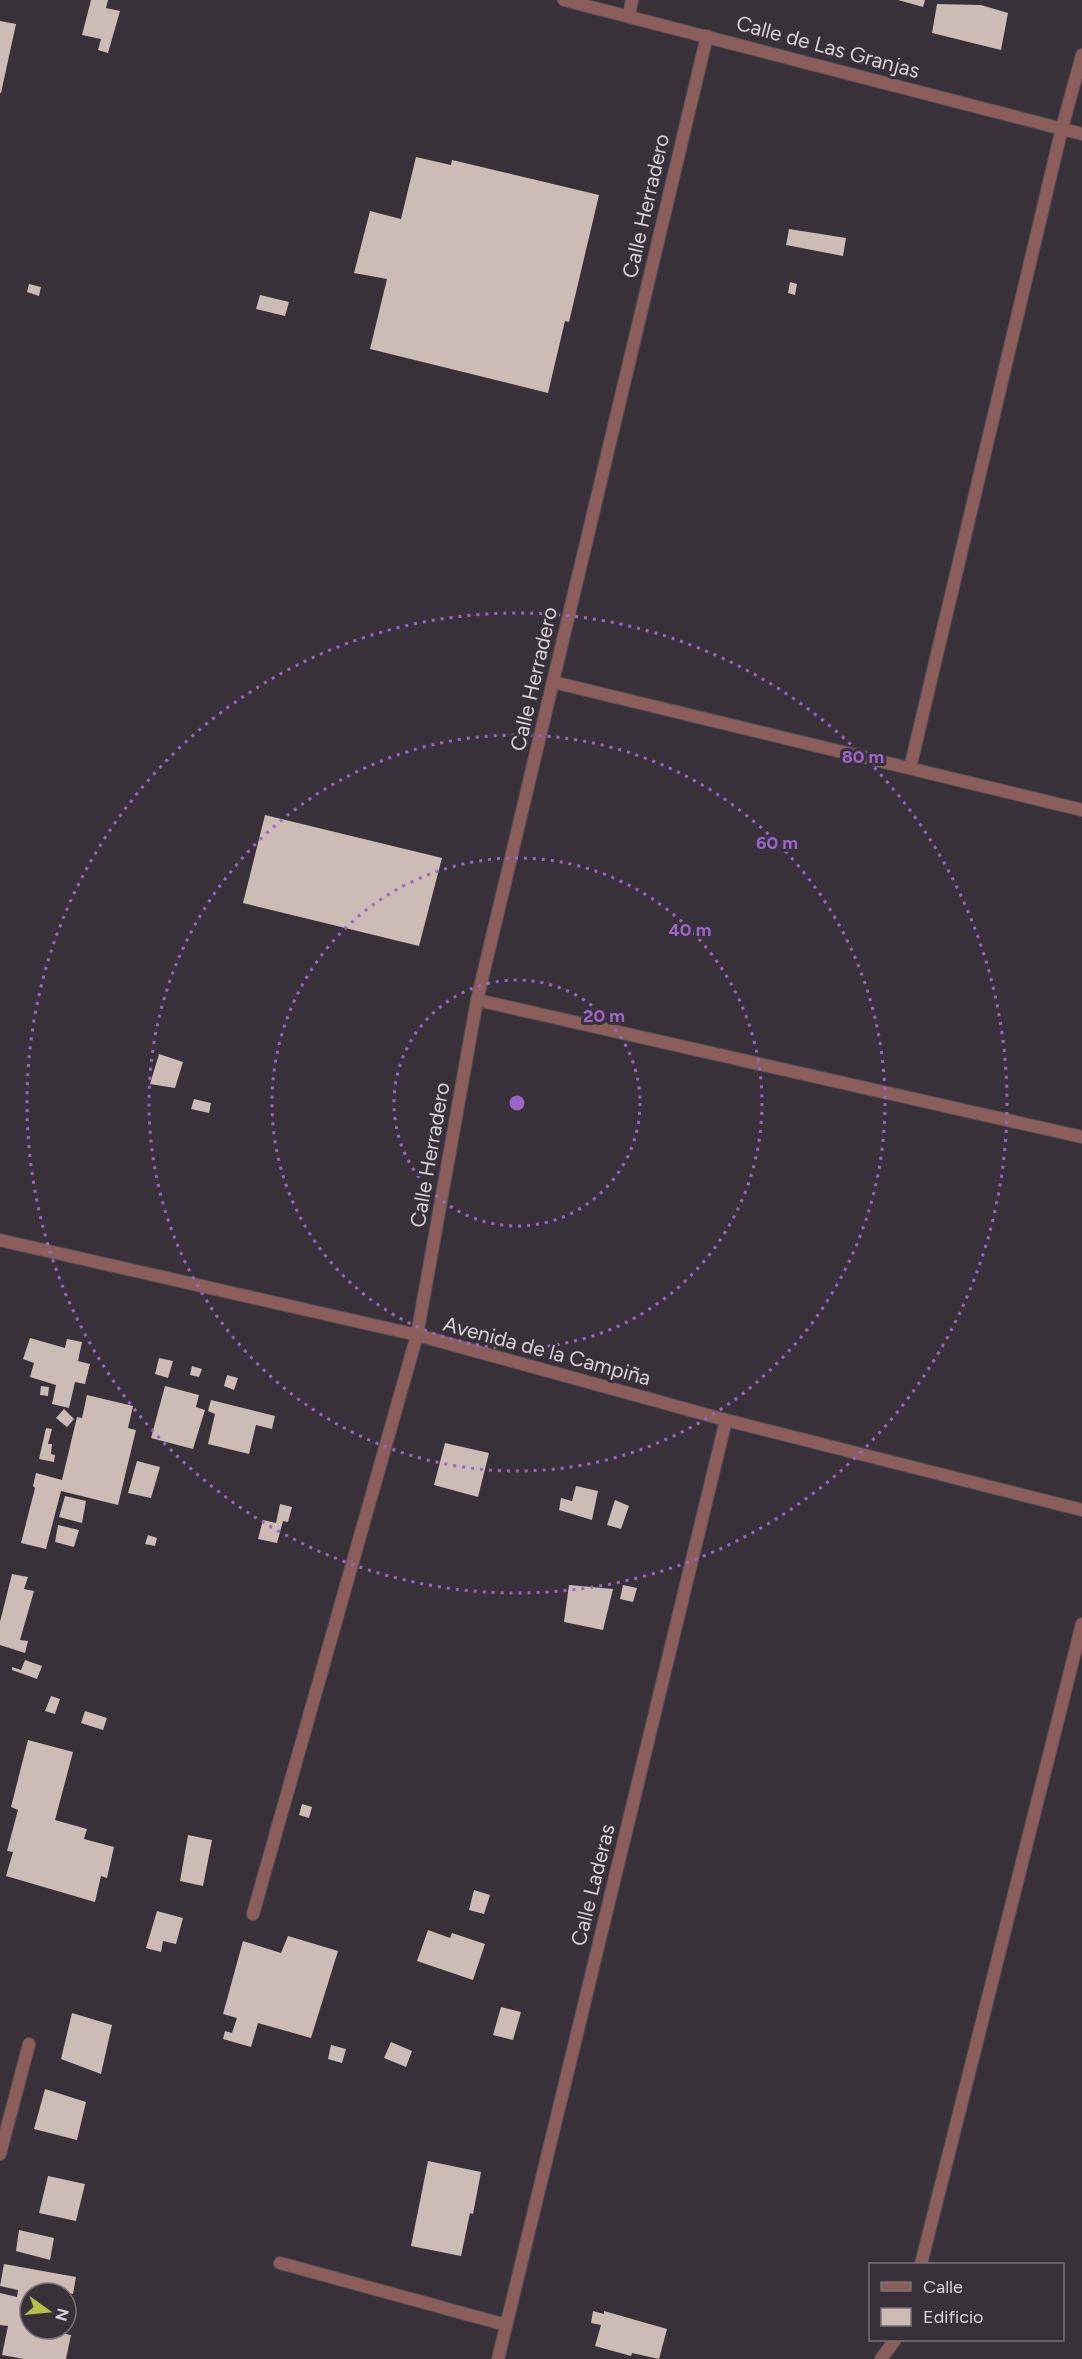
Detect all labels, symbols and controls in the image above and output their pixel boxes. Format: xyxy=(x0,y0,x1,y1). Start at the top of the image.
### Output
street label: Calle de Las Granjas xyxy=(734,10,923,83)
street label: Calle Herradero xyxy=(617,131,674,280)
street label: Calle Herradero xyxy=(505,604,562,753)
text: 80 m xyxy=(842,746,884,768)
text: 60 m xyxy=(756,832,798,854)
text: 40 m xyxy=(668,919,712,941)
text: 20 m xyxy=(583,1005,625,1027)
street label: Calle Herradero xyxy=(404,1080,455,1229)
centre of rings xyxy=(507,1093,527,1113)
street label: Avenida de la Campiña xyxy=(441,1311,654,1390)
street label: Calle Laderas xyxy=(565,1821,620,1948)
legend xyxy=(869,2263,1064,2341)
text: Calle xyxy=(923,2276,963,2298)
north arrow xyxy=(18,2281,78,2341)
text: N xyxy=(51,2306,73,2323)
text: Edificio xyxy=(923,2306,984,2328)

